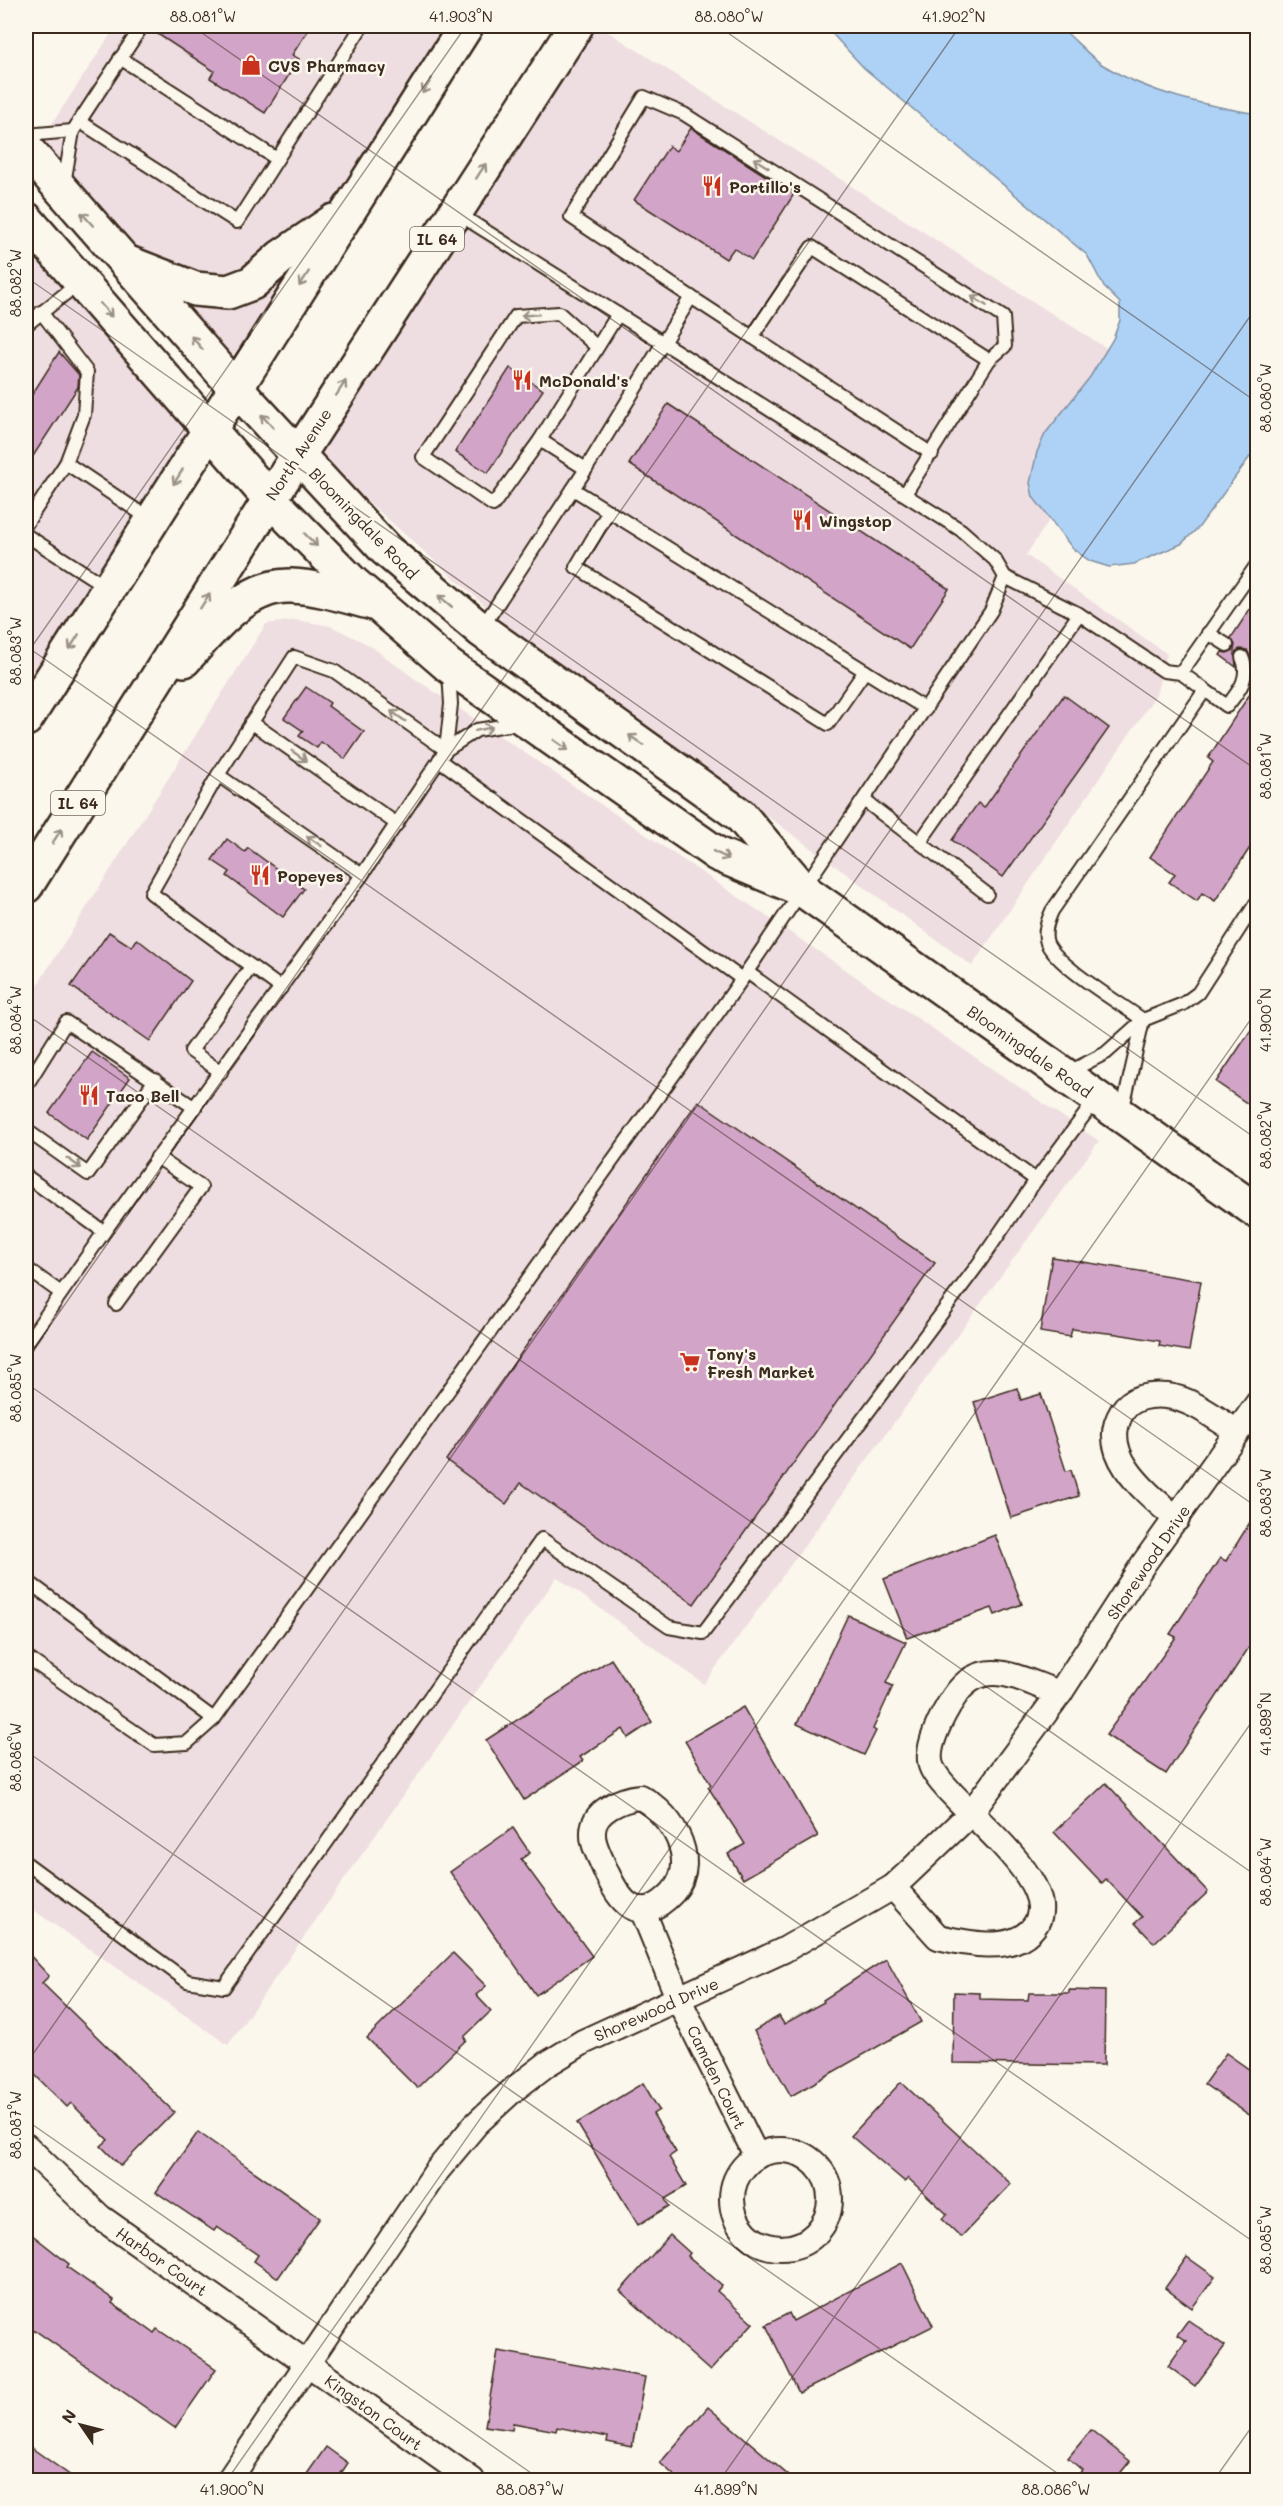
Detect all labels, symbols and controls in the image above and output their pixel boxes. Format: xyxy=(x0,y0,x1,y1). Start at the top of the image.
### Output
text: 88.081°W xyxy=(170,6,236,26)
text: 41.903°N xyxy=(429,6,493,26)
text: 88.080°W xyxy=(694,6,764,26)
text: 41.902°N xyxy=(922,6,986,26)
shop icon: CVS Pharmacy xyxy=(239,53,263,77)
place label: CVS Pharmacy xyxy=(268,55,386,76)
one-way arrow xyxy=(421,77,433,94)
one-way arrow xyxy=(753,157,770,169)
one-way arrow xyxy=(475,163,487,179)
restaurant icon: Portillo's xyxy=(700,174,724,198)
place label: Portillo's xyxy=(729,176,801,197)
one-way arrow xyxy=(80,212,94,227)
road number: IL 64 xyxy=(410,227,464,251)
text: 88.082°W xyxy=(5,249,25,317)
one-way arrow xyxy=(297,271,310,288)
one-way arrow xyxy=(971,295,988,307)
one-way arrow xyxy=(99,302,113,317)
one-way arrow xyxy=(521,310,541,321)
one-way arrow xyxy=(190,335,203,351)
text: 88.080°W xyxy=(1255,363,1275,433)
restaurant icon: McDonald's xyxy=(510,368,534,392)
place label: McDonald's xyxy=(539,370,629,391)
one-way arrow xyxy=(335,379,348,396)
street label: North Avenue xyxy=(260,404,336,504)
one-way arrow xyxy=(260,413,274,428)
street label: Bloomingdale Road xyxy=(305,463,423,583)
one-way arrow xyxy=(172,468,184,485)
restaurant icon: Wingstop xyxy=(790,508,814,532)
place label: Wingstop xyxy=(819,510,892,531)
one-way arrow xyxy=(304,533,318,548)
one-way arrow xyxy=(199,593,211,610)
one-way arrow xyxy=(438,594,453,608)
text: 88.083°W xyxy=(5,617,25,685)
one-way arrow xyxy=(68,633,81,650)
one-way arrow xyxy=(390,710,406,722)
one-way arrow xyxy=(474,723,493,734)
text: 88.081°W xyxy=(1255,733,1275,799)
one-way arrow xyxy=(629,734,645,746)
one-way arrow xyxy=(552,739,568,751)
one-way arrow xyxy=(290,750,306,762)
road number: IL 64 xyxy=(51,791,105,815)
one-way arrow xyxy=(51,827,64,844)
one-way arrow xyxy=(306,835,323,847)
one-way arrow xyxy=(712,850,730,862)
restaurant icon: Popeyes xyxy=(248,863,272,887)
place label: Popeyes xyxy=(277,865,344,886)
text: 88.084°W xyxy=(5,986,25,1054)
text: 41.900°N xyxy=(1255,988,1275,1052)
street label: Bloomingdale Road xyxy=(963,1000,1097,1102)
restaurant icon: Taco Bell xyxy=(77,1083,101,1107)
place label: Taco Bell xyxy=(106,1085,179,1106)
text: 88.082°W xyxy=(1255,1101,1275,1169)
one-way arrow xyxy=(65,1157,81,1169)
place label: Tony's Fresh Market xyxy=(707,1343,815,1382)
supermarket icon: Tony's Fresh Market xyxy=(678,1350,702,1374)
text: 88.085°W xyxy=(5,1354,25,1422)
text: 88.083°W xyxy=(1255,1469,1275,1537)
street label: Shorewood Drive xyxy=(1102,1500,1194,1624)
text: 41.899°N xyxy=(1255,1692,1275,1756)
text: 88.086°W xyxy=(5,1723,25,1791)
text: 88.084°W xyxy=(1255,1838,1275,1906)
street label: Shorewood Drive xyxy=(590,1972,722,2046)
street label: Camden Court xyxy=(683,2022,751,2132)
text: 88.087°W xyxy=(5,2091,25,2159)
text: 88.085°W xyxy=(1255,2206,1275,2274)
street label: Harbor Court xyxy=(112,2222,212,2300)
street label: Kingston Court xyxy=(321,2369,427,2455)
north arrow xyxy=(51,2395,111,2455)
text: N xyxy=(56,2405,80,2427)
text: 41.900°N xyxy=(200,2479,264,2499)
text: 88.087°W xyxy=(496,2479,564,2499)
text: 41.899°N xyxy=(694,2479,758,2499)
text: 88.086°W xyxy=(1022,2479,1090,2499)

